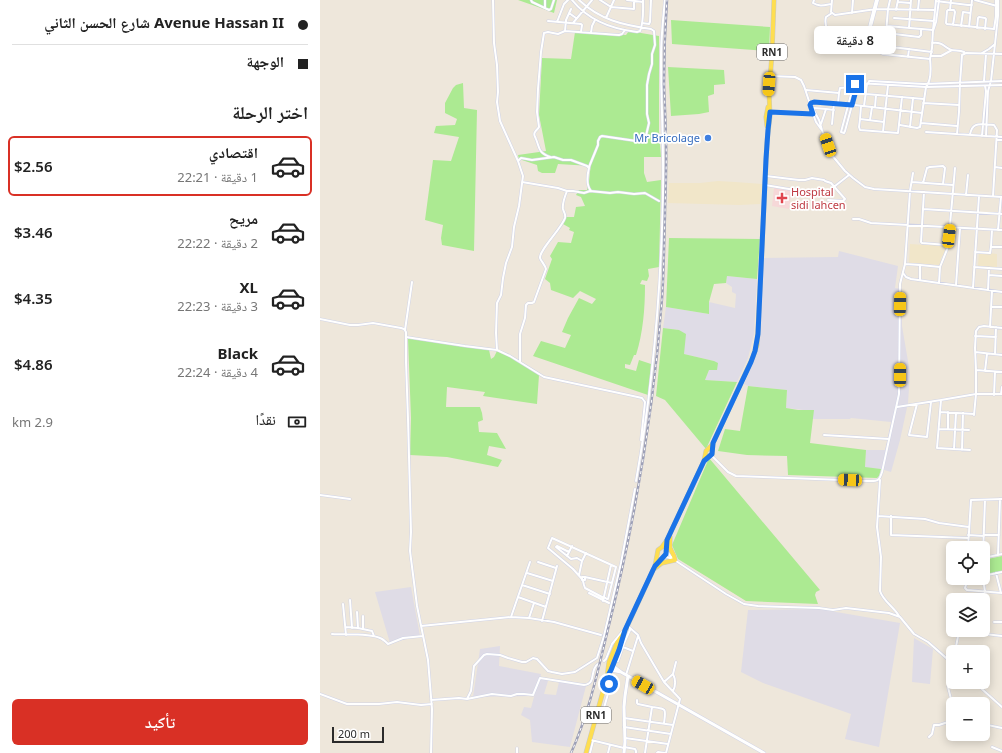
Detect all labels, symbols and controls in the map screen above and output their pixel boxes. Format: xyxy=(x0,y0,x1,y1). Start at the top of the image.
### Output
text: Avenue Hassan II شارع الحسن الثاني xyxy=(44,12,284,32)
callout: 8 دقيقة xyxy=(814,26,896,54)
text: 8 دقيقة xyxy=(836,31,874,49)
road number: RN1 xyxy=(757,44,787,60)
text: الوجهة xyxy=(246,51,284,71)
car xyxy=(762,72,776,96)
route end xyxy=(846,75,864,93)
text: اختر الرحلة xyxy=(232,100,308,124)
place label: Mr Bricolage xyxy=(634,130,700,145)
car xyxy=(818,132,838,158)
marker: Mr Bricolage xyxy=(703,133,713,143)
text: اقتصادي xyxy=(209,142,258,162)
icon: car xyxy=(270,148,306,184)
text: $2.56 xyxy=(14,156,52,176)
text: 1 دقيقة · 22:21 xyxy=(177,168,258,186)
place label: Hospital sidi lahcen xyxy=(791,184,846,212)
marker: Hospital sidi lahcen xyxy=(776,192,788,204)
text: مريح xyxy=(229,208,258,228)
icon: car xyxy=(270,214,306,250)
text: $3.46 xyxy=(14,222,52,242)
car xyxy=(942,223,956,249)
text: 2 دقيقة · 22:22 xyxy=(177,234,258,252)
text: XL xyxy=(240,277,258,297)
icon: car xyxy=(270,280,306,316)
text: $4.35 xyxy=(14,288,52,308)
car xyxy=(894,292,906,316)
text: 3 دقيقة · 22:23 xyxy=(177,297,258,315)
text: Black xyxy=(218,343,258,363)
icon: car xyxy=(270,346,306,382)
text: $4.86 xyxy=(14,354,52,374)
text: 4 دقيقة · 22:24 xyxy=(177,363,258,381)
car xyxy=(894,363,906,387)
text: نقدًا xyxy=(255,409,276,429)
icon: cash xyxy=(286,411,308,433)
text: 2.9 km xyxy=(12,413,53,431)
car xyxy=(838,473,862,487)
map controls xyxy=(946,541,990,741)
button: locate xyxy=(946,541,990,585)
button: layers xyxy=(946,593,990,637)
button: + xyxy=(946,645,990,689)
car xyxy=(630,674,656,696)
route start xyxy=(600,675,618,693)
button: − xyxy=(946,697,990,741)
button: تأكيد xyxy=(12,699,308,745)
road number: RN1 xyxy=(581,707,611,723)
scale bar xyxy=(332,725,384,744)
text: 200 m xyxy=(338,726,370,741)

